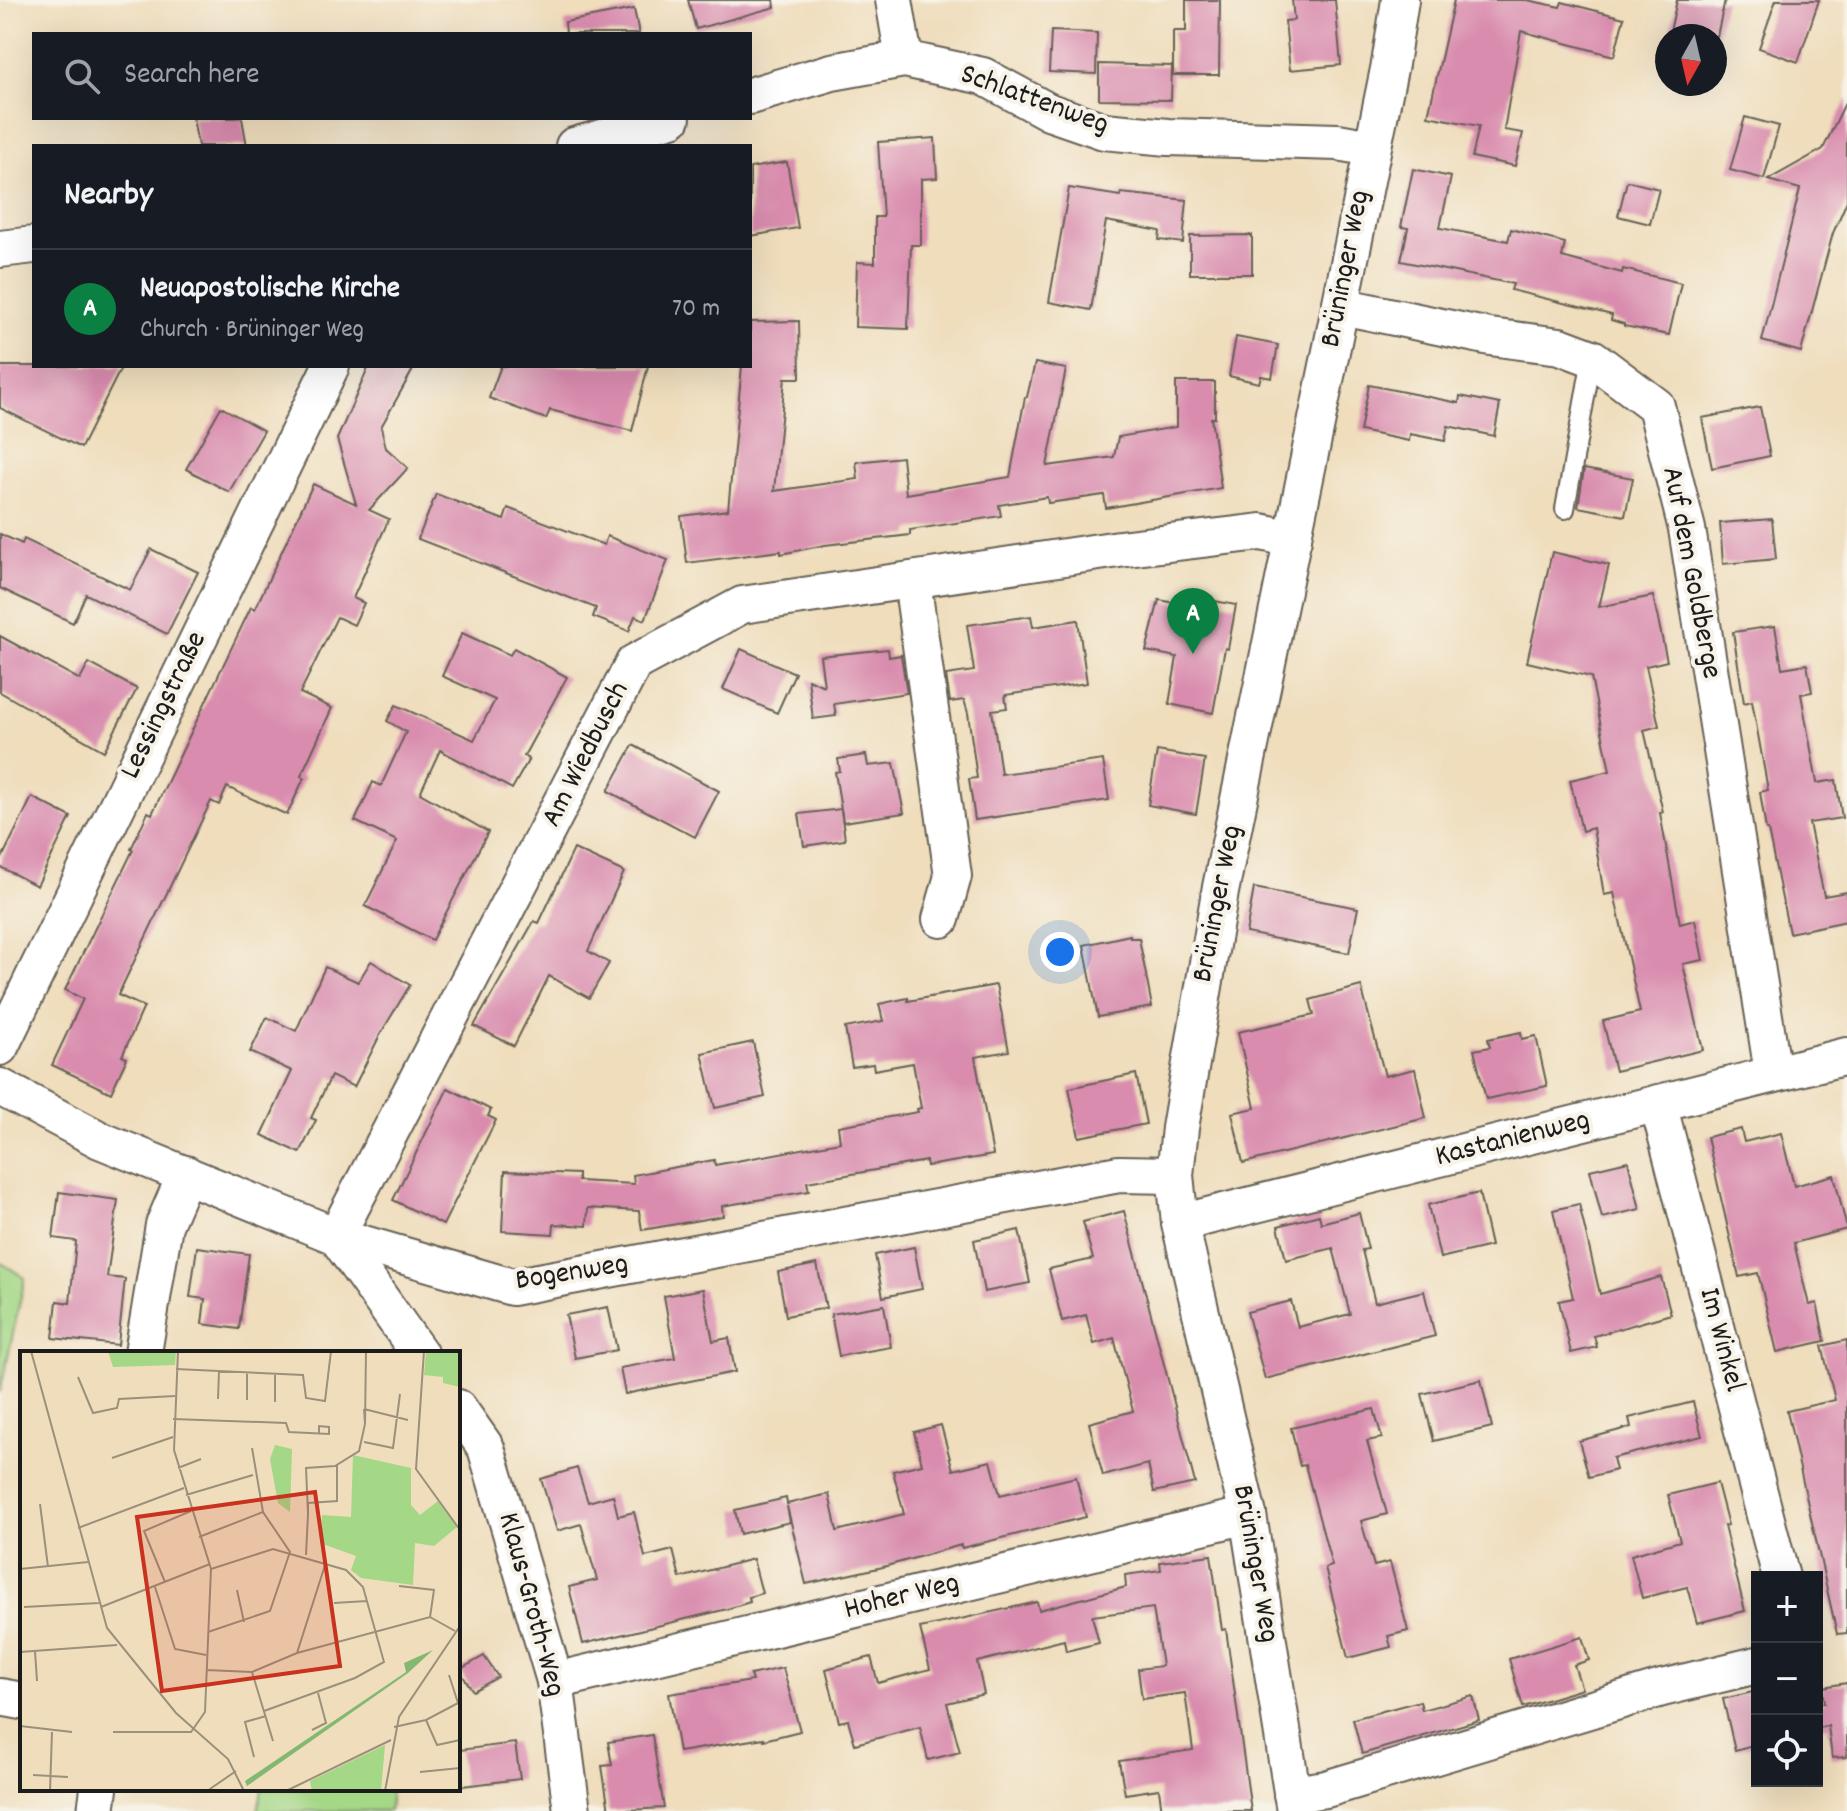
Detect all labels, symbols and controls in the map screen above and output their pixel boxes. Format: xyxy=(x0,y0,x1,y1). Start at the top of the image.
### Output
north arrow xyxy=(1655,24,1727,96)
search box xyxy=(32,32,752,120)
icon: search xyxy=(60,54,104,98)
street label: Schlattenweg xyxy=(954,54,1114,148)
text: Search here xyxy=(124,55,260,98)
text: Nearby xyxy=(64,172,153,221)
street label: Brüninger Weg xyxy=(1311,187,1383,351)
text: Neuapostolische Kirche xyxy=(140,269,400,312)
text: A xyxy=(83,291,97,328)
text: 70 m xyxy=(672,291,720,328)
text: Church · Brüninger Weg xyxy=(140,312,364,349)
street label: Auf dem Goldberge xyxy=(1648,463,1732,683)
pin: A xyxy=(1167,588,1219,654)
street label: Lessingstraße xyxy=(111,625,219,787)
street label: Am Wiedbusch xyxy=(532,675,642,835)
street label: Brüninger Weg xyxy=(1183,822,1255,986)
your location xyxy=(1040,932,1080,972)
street label: Kastanienweg xyxy=(1431,1100,1595,1180)
street label: Bogenweg xyxy=(513,1244,631,1304)
street label: Im Winkel xyxy=(1686,1283,1754,1397)
inset map xyxy=(20,1351,460,1791)
street label: Brüninger Weg xyxy=(1219,1482,1289,1646)
street label: Klaus-Groth-Weg xyxy=(485,1508,575,1702)
street label: Hoher Weg xyxy=(840,1563,964,1633)
map controls xyxy=(1751,1571,1823,1787)
button: + xyxy=(1751,1571,1823,1643)
button: − xyxy=(1751,1643,1823,1715)
button: locate xyxy=(1751,1715,1823,1787)

